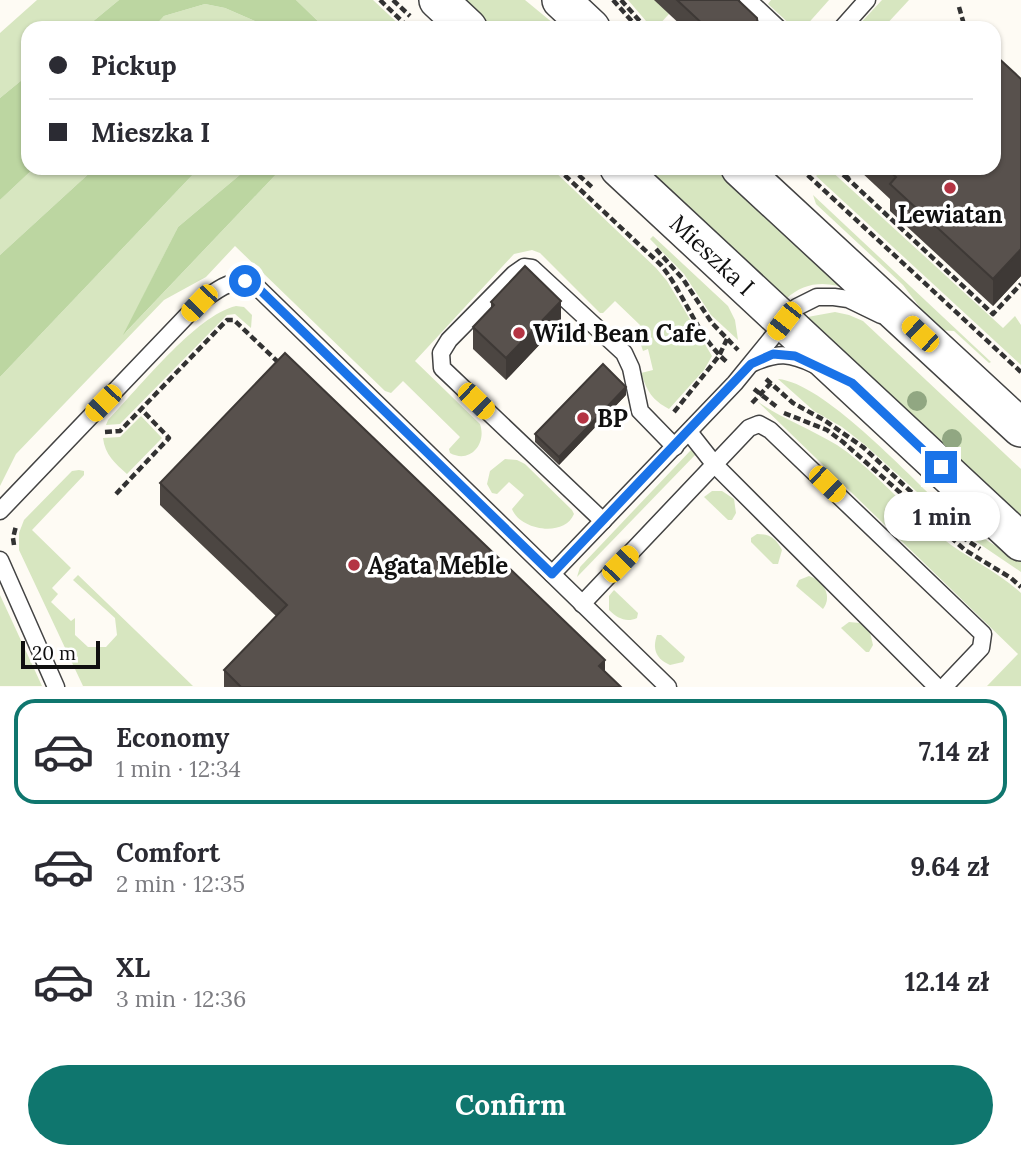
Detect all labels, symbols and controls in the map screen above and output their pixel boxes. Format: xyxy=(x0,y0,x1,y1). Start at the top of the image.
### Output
text: Pickup xyxy=(91,49,177,82)
text: Mieszka I xyxy=(91,116,210,149)
marker: Lewiatan xyxy=(942,180,958,196)
place label: Lewiatan xyxy=(898,199,1003,230)
street label: Mieszka I xyxy=(663,208,761,302)
route start xyxy=(229,265,261,297)
car xyxy=(177,281,222,325)
car xyxy=(763,298,806,344)
car xyxy=(898,312,943,356)
place label: Wild Bean Cafe xyxy=(533,318,707,349)
marker: Wild Bean Cafe xyxy=(511,325,527,341)
car xyxy=(454,379,499,423)
car xyxy=(81,381,126,425)
place label: BP xyxy=(597,403,628,434)
marker: BP xyxy=(575,410,591,426)
route end xyxy=(925,451,957,483)
car xyxy=(805,462,850,506)
callout: 1 min xyxy=(883,491,999,540)
text: 1 min xyxy=(913,502,971,531)
car xyxy=(598,542,643,586)
place label: Agata Meble xyxy=(368,550,508,581)
marker: Agata Meble xyxy=(346,557,362,573)
scale bar xyxy=(21,638,100,669)
text: 20 m xyxy=(32,641,76,665)
icon: car xyxy=(32,720,95,783)
text: Economy xyxy=(116,721,229,754)
text: 7.14 zł xyxy=(919,735,989,768)
text: 1 min · 12:34 xyxy=(116,754,241,783)
icon: car xyxy=(32,835,95,898)
text: Comfort xyxy=(116,836,220,869)
text: 9.64 zł xyxy=(910,850,989,883)
text: 2 min · 12:35 xyxy=(116,869,245,898)
icon: car xyxy=(32,950,95,1013)
text: XL xyxy=(116,951,150,984)
text: 12.14 zł xyxy=(905,965,989,998)
text: 3 min · 12:36 xyxy=(116,984,246,1013)
button: Confirm xyxy=(28,1065,993,1145)

